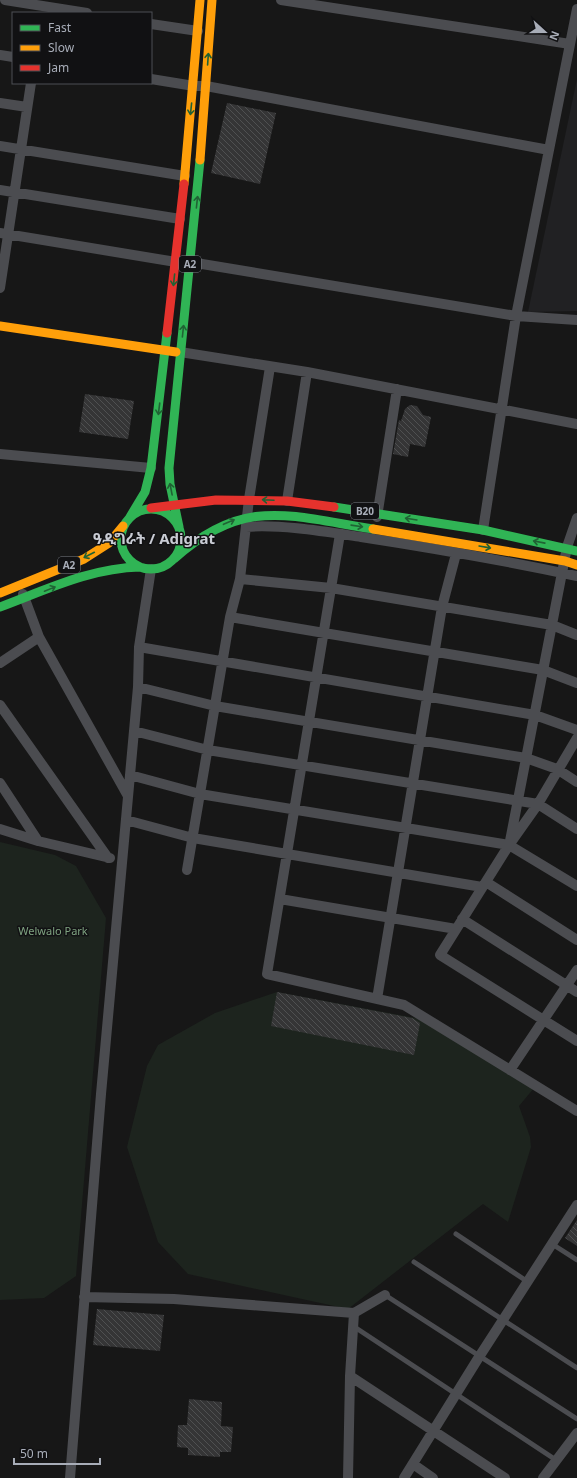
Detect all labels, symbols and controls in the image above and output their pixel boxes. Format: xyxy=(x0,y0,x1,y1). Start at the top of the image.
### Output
legend xyxy=(12,12,152,84)
north arrow xyxy=(525,12,565,52)
text: Fast xyxy=(48,19,72,36)
text: N xyxy=(546,29,563,43)
text: Slow xyxy=(48,39,75,56)
one-way arrow xyxy=(205,53,212,66)
text: Jam xyxy=(47,59,69,76)
one-way arrow xyxy=(188,102,195,115)
one-way arrow xyxy=(193,196,200,209)
road number: A2 xyxy=(179,256,201,272)
one-way arrow xyxy=(170,273,177,286)
one-way arrow xyxy=(179,325,186,338)
one-way arrow xyxy=(155,402,162,415)
one-way arrow xyxy=(167,483,175,496)
one-way arrow xyxy=(262,496,275,504)
road number: B20 xyxy=(351,503,379,519)
one-way arrow xyxy=(405,514,418,522)
one-way arrow xyxy=(222,518,234,526)
one-way arrow xyxy=(350,522,363,530)
district label: ዓዲግራት / Adigrat xyxy=(93,528,215,548)
one-way arrow xyxy=(533,537,546,545)
one-way arrow xyxy=(478,543,491,551)
one-way arrow xyxy=(83,552,95,560)
road number: A2 xyxy=(58,557,80,573)
one-way arrow xyxy=(43,584,55,592)
park label: Welwalo Park xyxy=(18,923,88,938)
scale bar xyxy=(14,1440,100,1466)
text: 50 m xyxy=(20,1445,48,1462)

